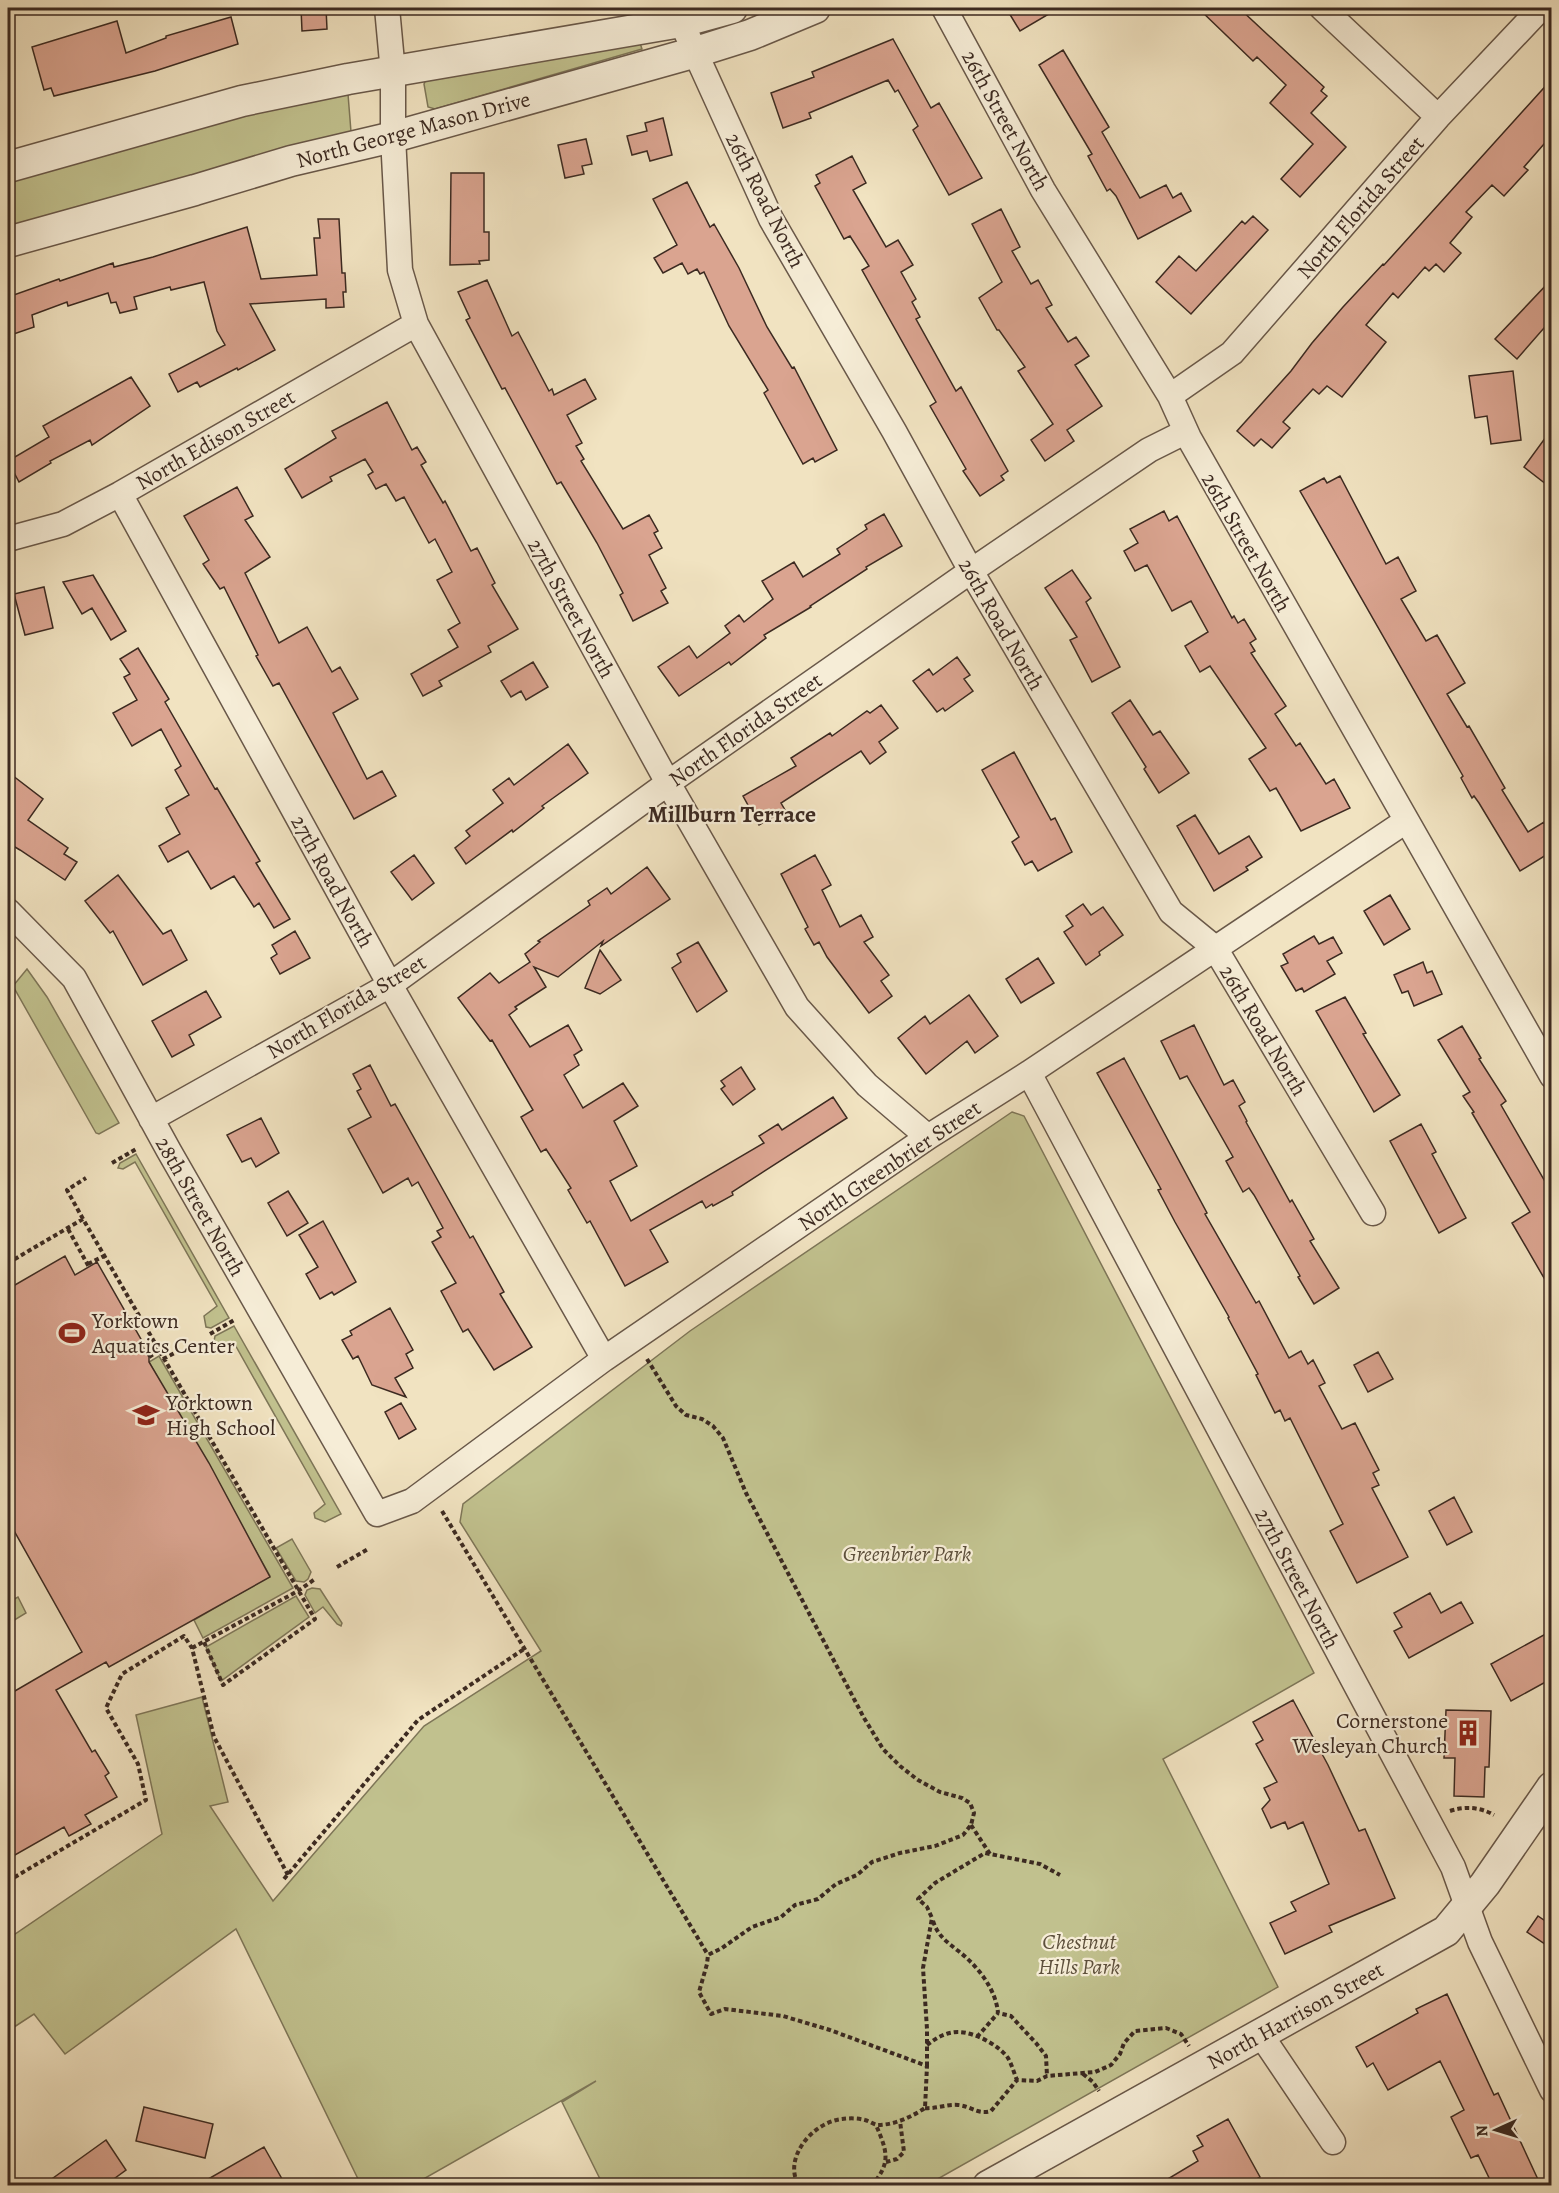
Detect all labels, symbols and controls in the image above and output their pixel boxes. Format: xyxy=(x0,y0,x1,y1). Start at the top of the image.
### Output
street label: 26th Street North xyxy=(954,45,1056,196)
street label: North George Mason Drive xyxy=(293,84,534,176)
street label: 26th Road North xyxy=(718,128,812,273)
street label: North Florida Street xyxy=(1290,130,1431,286)
street label: North Edison Street xyxy=(131,382,300,498)
street label: 26th Street North xyxy=(1194,467,1298,618)
street label: 27th Street North xyxy=(520,533,622,684)
street label: 26th Road North xyxy=(951,553,1051,696)
street label: North Florida Street xyxy=(663,666,828,794)
district label: Millburn Terrace xyxy=(648,798,816,830)
street label: 27th Road North xyxy=(283,810,381,953)
street label: North Florida Street xyxy=(261,947,432,1066)
street label: 26th Road North xyxy=(1212,959,1314,1102)
street label: North Greenbrier Street xyxy=(792,1093,987,1238)
street label: 28th Street North xyxy=(148,1131,252,1282)
place label: Yorktown Aquatics Center xyxy=(91,1306,235,1361)
sports icon: Yorktown Aquatics Center xyxy=(57,1318,87,1348)
place label: Yorktown High School xyxy=(165,1388,275,1443)
school or university icon: Yorktown High School xyxy=(131,1400,161,1430)
street label: 27th Street North xyxy=(1247,1503,1347,1654)
park label: Greenbrier Park xyxy=(843,1539,971,1569)
place label: Cornerstone Wesleyan Church xyxy=(1291,1706,1448,1761)
building icon: Cornerstone Wesleyan Church xyxy=(1453,1718,1483,1748)
park label: Chestnut Hills Park xyxy=(1038,1927,1120,1982)
street label: North Harrison Street xyxy=(1202,1955,1389,2077)
north arrow xyxy=(1466,2100,1526,2160)
text: N xyxy=(1471,2124,1493,2138)

